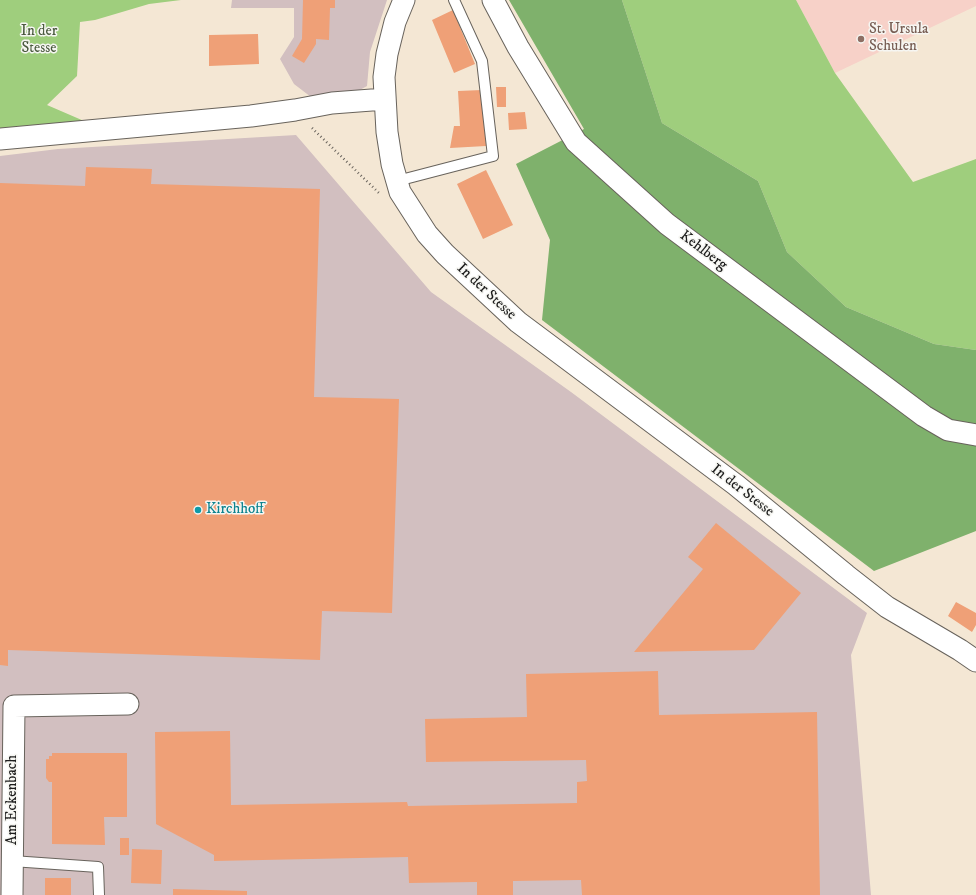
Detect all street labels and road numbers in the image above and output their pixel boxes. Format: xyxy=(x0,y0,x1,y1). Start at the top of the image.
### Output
street label: Kehlberg xyxy=(676,227,730,275)
street label: In der Stesse xyxy=(452,260,520,324)
street label: In der Stesse xyxy=(707,461,777,521)
street label: Am Eckenbach xyxy=(4,755,22,845)

